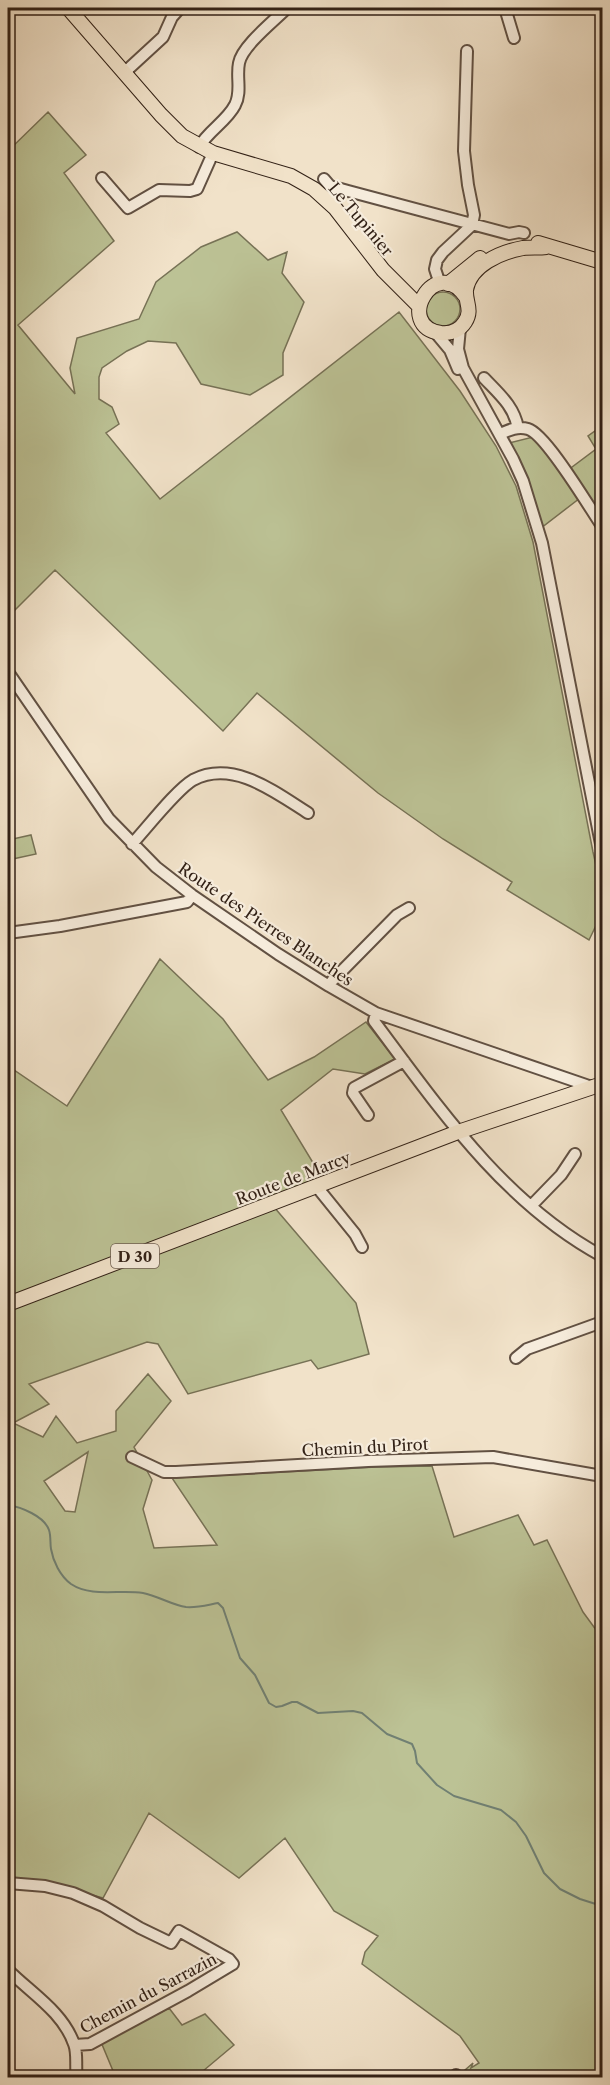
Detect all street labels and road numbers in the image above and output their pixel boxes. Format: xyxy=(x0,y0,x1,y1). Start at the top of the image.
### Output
street label: Le Tupinier xyxy=(324,178,398,260)
street label: Route des Pierres Blanches xyxy=(175,858,357,990)
street label: Route de Marcy xyxy=(233,1147,354,1209)
road number: D 30 xyxy=(111,1244,159,1268)
street label: Chemin du Pirot xyxy=(301,1434,429,1460)
street label: Chemin du Sarrazin xyxy=(76,1948,220,2038)

